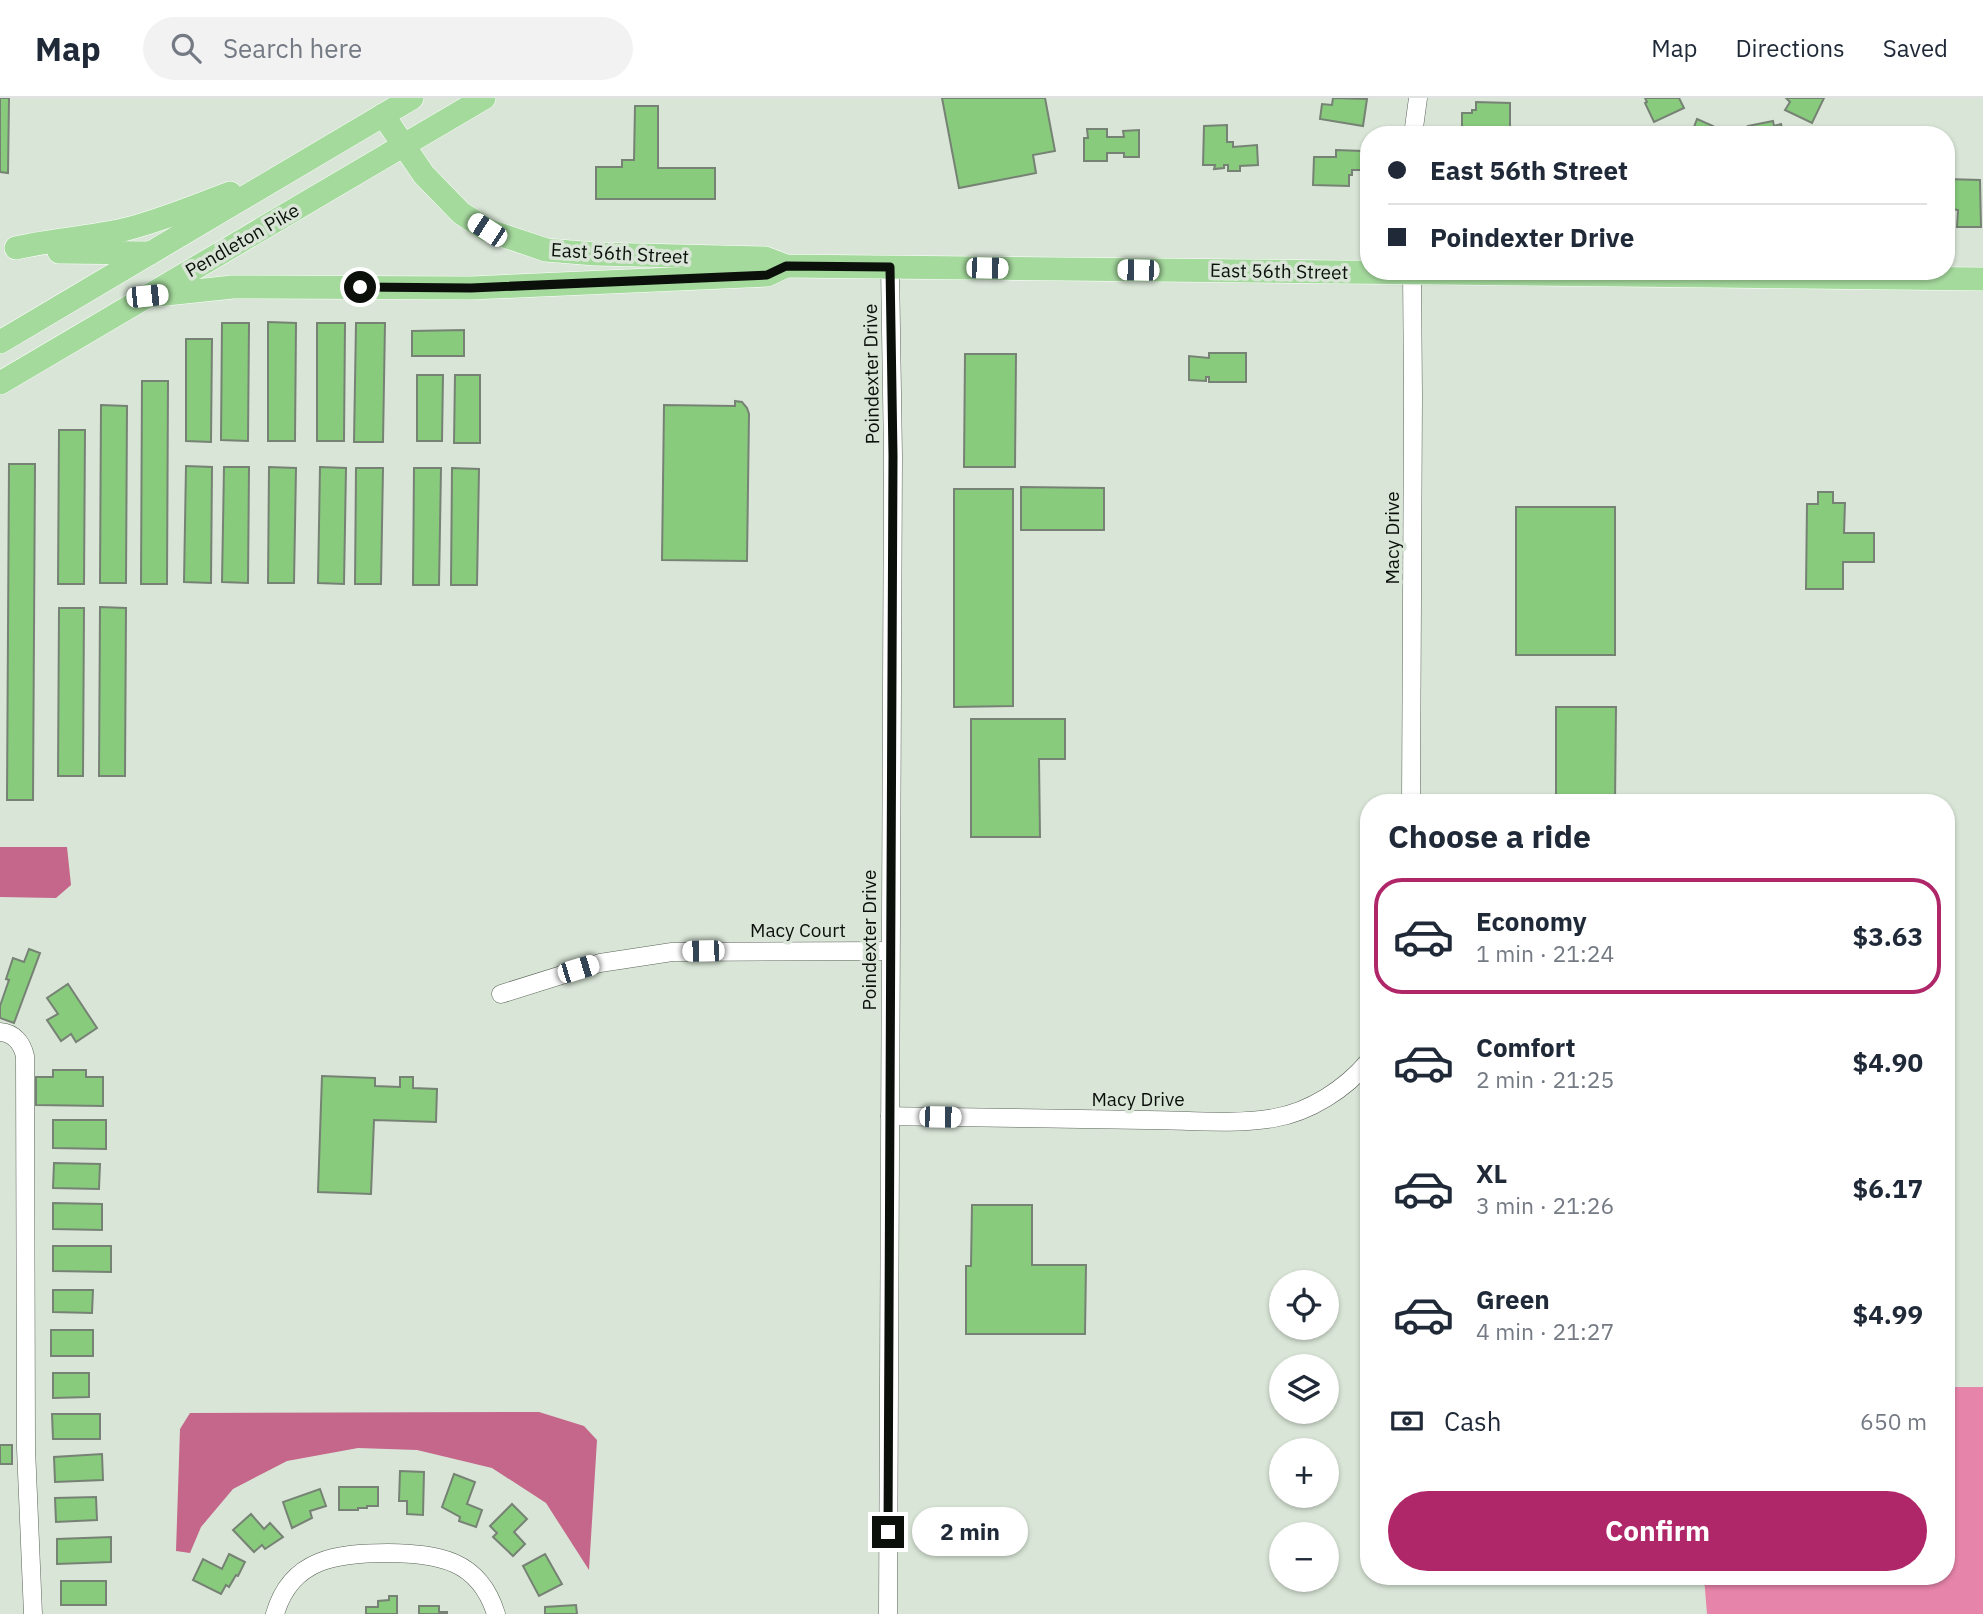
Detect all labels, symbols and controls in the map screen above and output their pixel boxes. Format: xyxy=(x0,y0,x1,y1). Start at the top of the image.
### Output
search box xyxy=(143,17,633,80)
text: Map xyxy=(35,27,101,70)
icon: search xyxy=(167,29,205,67)
text: Search here xyxy=(223,31,362,65)
text: Map xyxy=(1651,32,1697,64)
text: Directions xyxy=(1735,32,1845,64)
text: Saved xyxy=(1883,32,1948,64)
text: East 56th Street xyxy=(1430,153,1628,187)
street label: Pendleton Pike xyxy=(181,198,303,282)
car xyxy=(464,210,511,250)
text: Poindexter Drive xyxy=(1430,220,1634,254)
street label: East 56th Street xyxy=(550,237,690,269)
car xyxy=(966,257,1009,279)
street label: East 56th Street xyxy=(1210,258,1348,284)
car xyxy=(1117,259,1160,281)
route start xyxy=(344,271,376,303)
car xyxy=(126,283,169,309)
street label: Poindexter Drive xyxy=(858,303,884,445)
street label: Macy Drive xyxy=(1380,491,1404,585)
text: Choose a ride xyxy=(1388,815,1591,857)
street label: Poindexter Drive xyxy=(857,870,881,1010)
text: Economy xyxy=(1476,904,1587,938)
icon: car xyxy=(1392,905,1455,968)
street label: Macy Court xyxy=(750,918,846,942)
text: $3.63 xyxy=(1853,919,1923,953)
text: 1 min · 21:24 xyxy=(1476,938,1614,968)
car xyxy=(682,940,725,962)
car xyxy=(555,953,602,985)
text: Comfort xyxy=(1476,1030,1575,1064)
icon: car xyxy=(1392,1031,1455,1094)
text: $4.90 xyxy=(1853,1045,1923,1079)
text: 2 min · 21:25 xyxy=(1476,1064,1614,1094)
street label: Macy Drive xyxy=(1091,1087,1185,1111)
car xyxy=(919,1106,962,1128)
text: XL xyxy=(1476,1156,1507,1190)
icon: car xyxy=(1392,1157,1455,1220)
text: $6.17 xyxy=(1853,1171,1923,1205)
text: 3 min · 21:26 xyxy=(1476,1190,1614,1220)
map controls xyxy=(1269,1270,1339,1592)
button: locate xyxy=(1269,1270,1339,1340)
text: Green xyxy=(1476,1282,1550,1316)
icon: car xyxy=(1392,1283,1455,1346)
text: $4.99 xyxy=(1853,1297,1923,1331)
text: 4 min · 21:27 xyxy=(1476,1316,1614,1346)
button: layers xyxy=(1269,1354,1339,1424)
icon: cash xyxy=(1388,1402,1426,1440)
text: Cash xyxy=(1444,1404,1501,1438)
text: 650 m xyxy=(1860,1406,1927,1436)
button: + xyxy=(1269,1438,1339,1508)
button: Confirm xyxy=(1388,1491,1927,1571)
callout: 2 min xyxy=(912,1508,1028,1556)
route end xyxy=(872,1516,904,1548)
text: 2 min xyxy=(940,1516,1000,1546)
button: − xyxy=(1269,1522,1339,1592)

